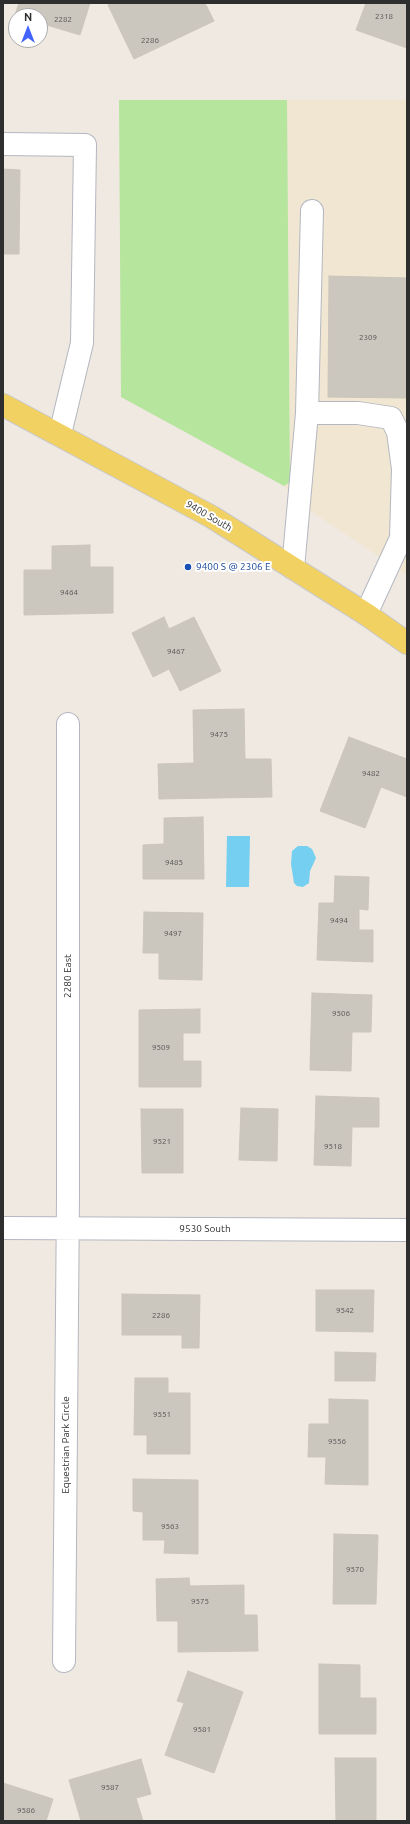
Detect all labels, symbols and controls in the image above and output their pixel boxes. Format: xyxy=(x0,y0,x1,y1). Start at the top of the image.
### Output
north arrow xyxy=(8,8,48,48)
text: N xyxy=(24,11,32,23)
house number: 2318 xyxy=(375,11,393,21)
house number: 2282 xyxy=(54,14,72,24)
house number: 2286 xyxy=(141,35,159,45)
house number: 2309 xyxy=(359,332,377,342)
street label: 9400 South xyxy=(184,498,234,534)
place label: 9400 S @ 2306 E xyxy=(196,561,271,573)
marker: 9400 S @ 2306 E xyxy=(183,562,193,572)
house number: 9464 xyxy=(60,587,78,597)
house number: 9467 xyxy=(167,646,185,656)
house number: 9475 xyxy=(210,729,228,739)
house number: 9482 xyxy=(362,768,380,778)
house number: 9485 xyxy=(165,857,183,867)
house number: 9494 xyxy=(330,915,348,925)
house number: 9497 xyxy=(164,928,182,938)
street label: 2280 East xyxy=(62,954,74,998)
house number: 9506 xyxy=(332,1008,350,1018)
house number: 9509 xyxy=(152,1042,170,1052)
house number: 9521 xyxy=(153,1136,171,1146)
house number: 9518 xyxy=(324,1141,342,1151)
street label: 9530 South xyxy=(179,1223,231,1235)
house number: 9542 xyxy=(336,1305,354,1315)
house number: 2286 xyxy=(152,1310,170,1320)
street label: Equestrian Park Circle xyxy=(60,1396,72,1494)
house number: 9551 xyxy=(153,1409,171,1419)
house number: 9556 xyxy=(328,1436,346,1446)
house number: 9563 xyxy=(161,1521,179,1531)
house number: 9570 xyxy=(346,1564,364,1574)
house number: 9575 xyxy=(191,1596,209,1606)
house number: 9581 xyxy=(193,1724,211,1734)
house number: 9587 xyxy=(101,1782,119,1792)
house number: 9586 xyxy=(17,1805,35,1815)

